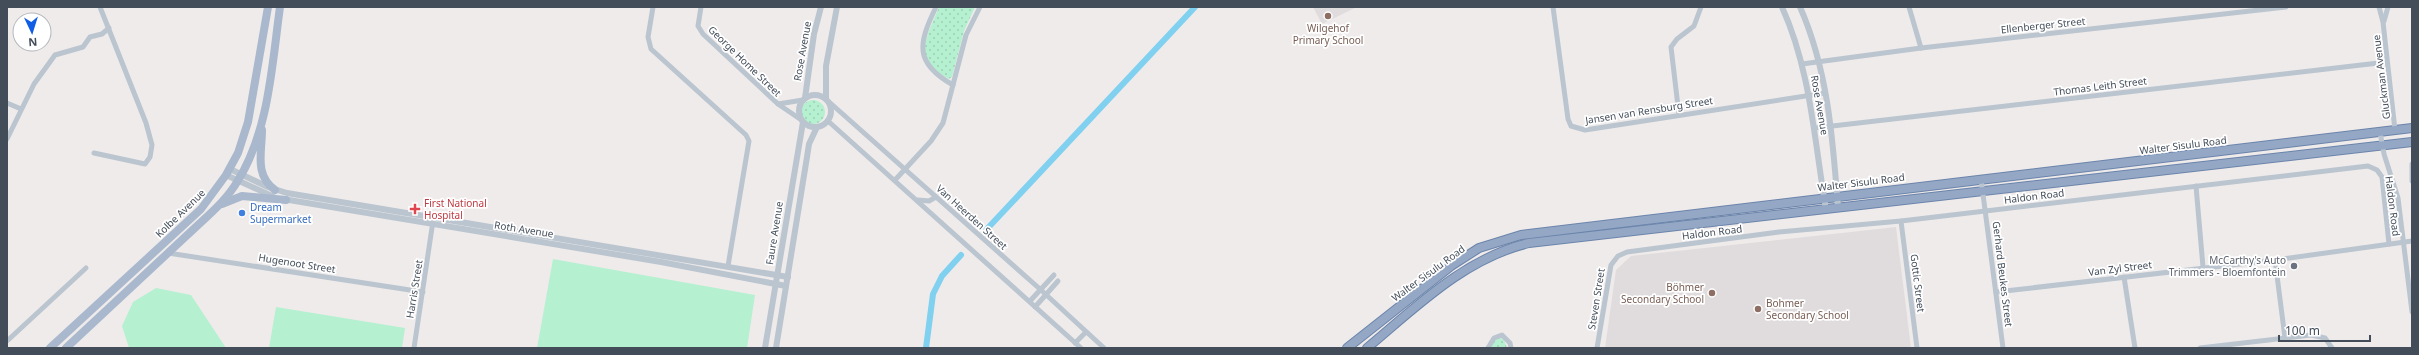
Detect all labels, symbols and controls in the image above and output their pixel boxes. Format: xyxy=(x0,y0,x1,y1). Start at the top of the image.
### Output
marker: Wilgehof Primary School xyxy=(1323,11,1333,21)
north arrow xyxy=(12,12,52,52)
street label: Ellenberger Street xyxy=(2000,14,2086,36)
street label: Rose Avenue xyxy=(790,20,814,82)
place label: Wilgehof Primary School xyxy=(1293,21,1363,47)
street label: George Home Street xyxy=(705,22,785,100)
street label: Gluckman Avenue xyxy=(2369,34,2393,120)
text: N xyxy=(28,35,38,50)
street label: Thomas Leith Street xyxy=(2053,73,2148,99)
street label: Rose Avenue xyxy=(1808,74,1832,136)
street label: Jansen van Rensburg Street xyxy=(1583,93,1714,127)
street label: Walter Sisulu Road xyxy=(2139,133,2227,157)
street label: Walter Sisulu Road xyxy=(1817,170,1905,194)
street label: Haldon Road xyxy=(2382,175,2404,237)
street label: Van Heerden Street xyxy=(933,181,1011,253)
street label: Kolbe Avenue xyxy=(152,185,208,240)
street label: Haldon Road xyxy=(2003,185,2065,207)
place label: First National Hospital xyxy=(424,196,487,222)
place label: Dream Supermarket xyxy=(250,200,312,226)
street label: Faure Avenue xyxy=(762,200,786,266)
marker: First National Hospital xyxy=(409,203,421,215)
marker: Dream Supermarket xyxy=(237,208,247,218)
street label: Roth Avenue xyxy=(493,217,555,241)
street label: Gerhard Beukes Street xyxy=(1990,220,2016,328)
street label: Haldon Road xyxy=(1681,221,1743,243)
street label: Walter Sisulu Road xyxy=(1388,242,1468,304)
street label: Hugenoot Street xyxy=(257,250,337,276)
street label: Gottic Street xyxy=(1907,253,1929,313)
place label: McCarthy's Auto Trimmers - Bloemfontein xyxy=(2169,253,2286,279)
street label: Van Zyl Street xyxy=(2087,257,2153,279)
street label: Harris Street xyxy=(402,258,426,319)
marker: McCarthy's Auto Trimmers - Bloemfontein xyxy=(2289,261,2299,271)
street label: Steven Street xyxy=(1584,267,1608,331)
place label: Böhmer Secondary School xyxy=(1621,280,1704,306)
marker: Böhmer Secondary School xyxy=(1707,288,1717,298)
place label: Bohmer Secondary School xyxy=(1766,296,1849,322)
marker: Bohmer Secondary School xyxy=(1753,304,1763,314)
scale bar xyxy=(2279,317,2370,343)
text: 100 m xyxy=(2285,322,2320,339)

